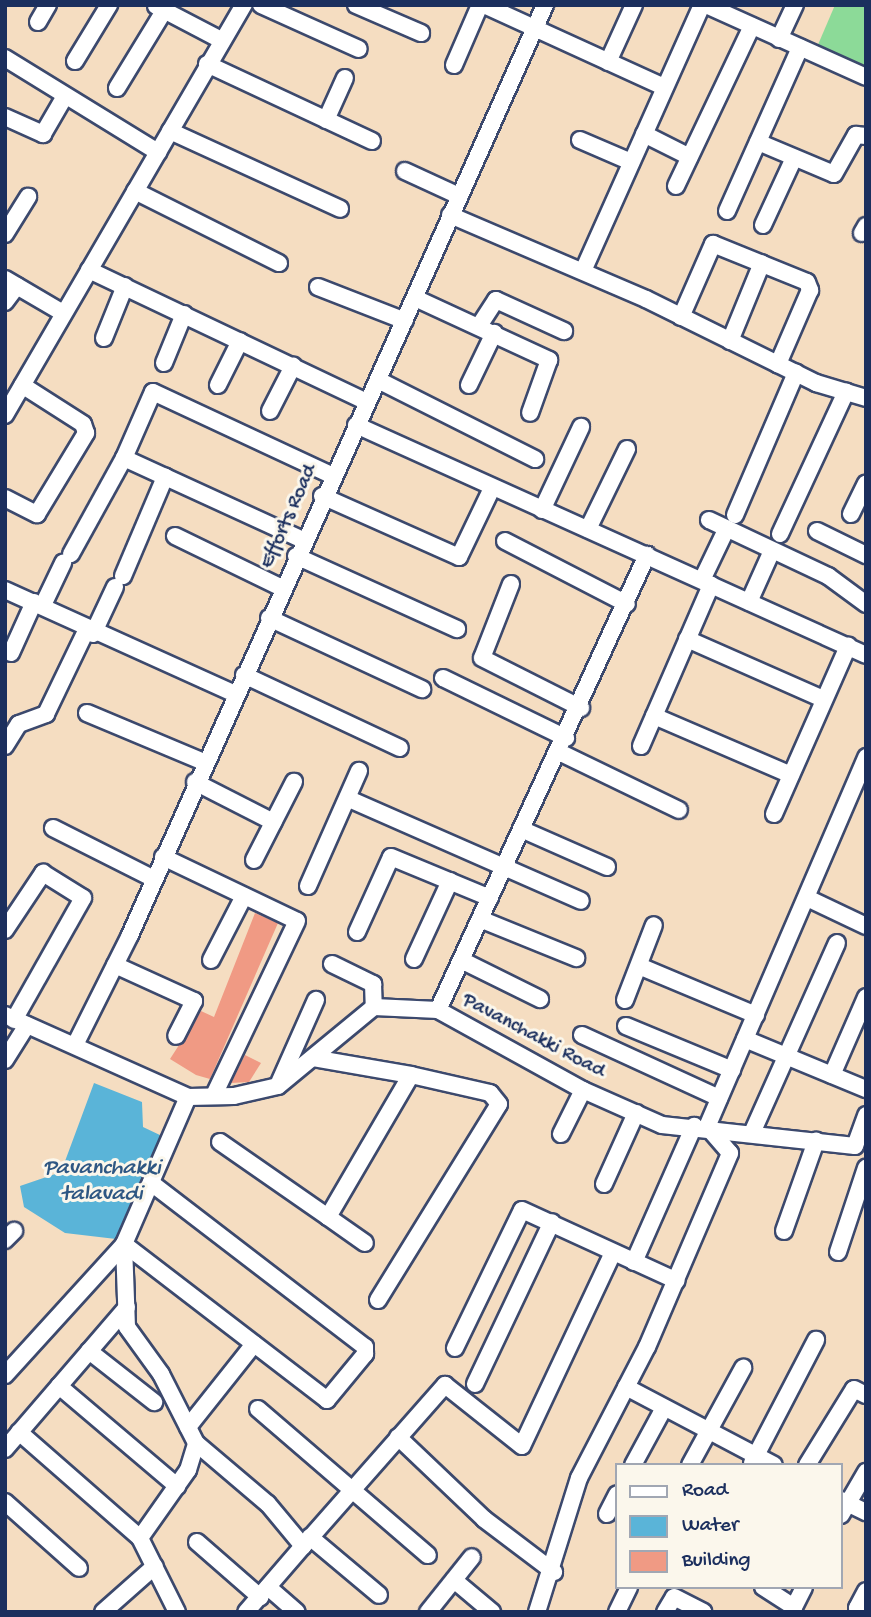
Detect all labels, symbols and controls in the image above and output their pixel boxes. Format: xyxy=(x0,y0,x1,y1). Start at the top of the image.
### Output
street label: Efforts Road xyxy=(256,461,324,573)
street label: Pavanchakki Road xyxy=(457,989,609,1085)
water label: Pavanchakki talavadi xyxy=(43,1155,161,1209)
legend xyxy=(616,1463,843,1589)
text: Road xyxy=(682,1479,728,1504)
text: Water xyxy=(682,1514,738,1539)
text: Building xyxy=(682,1549,751,1574)

